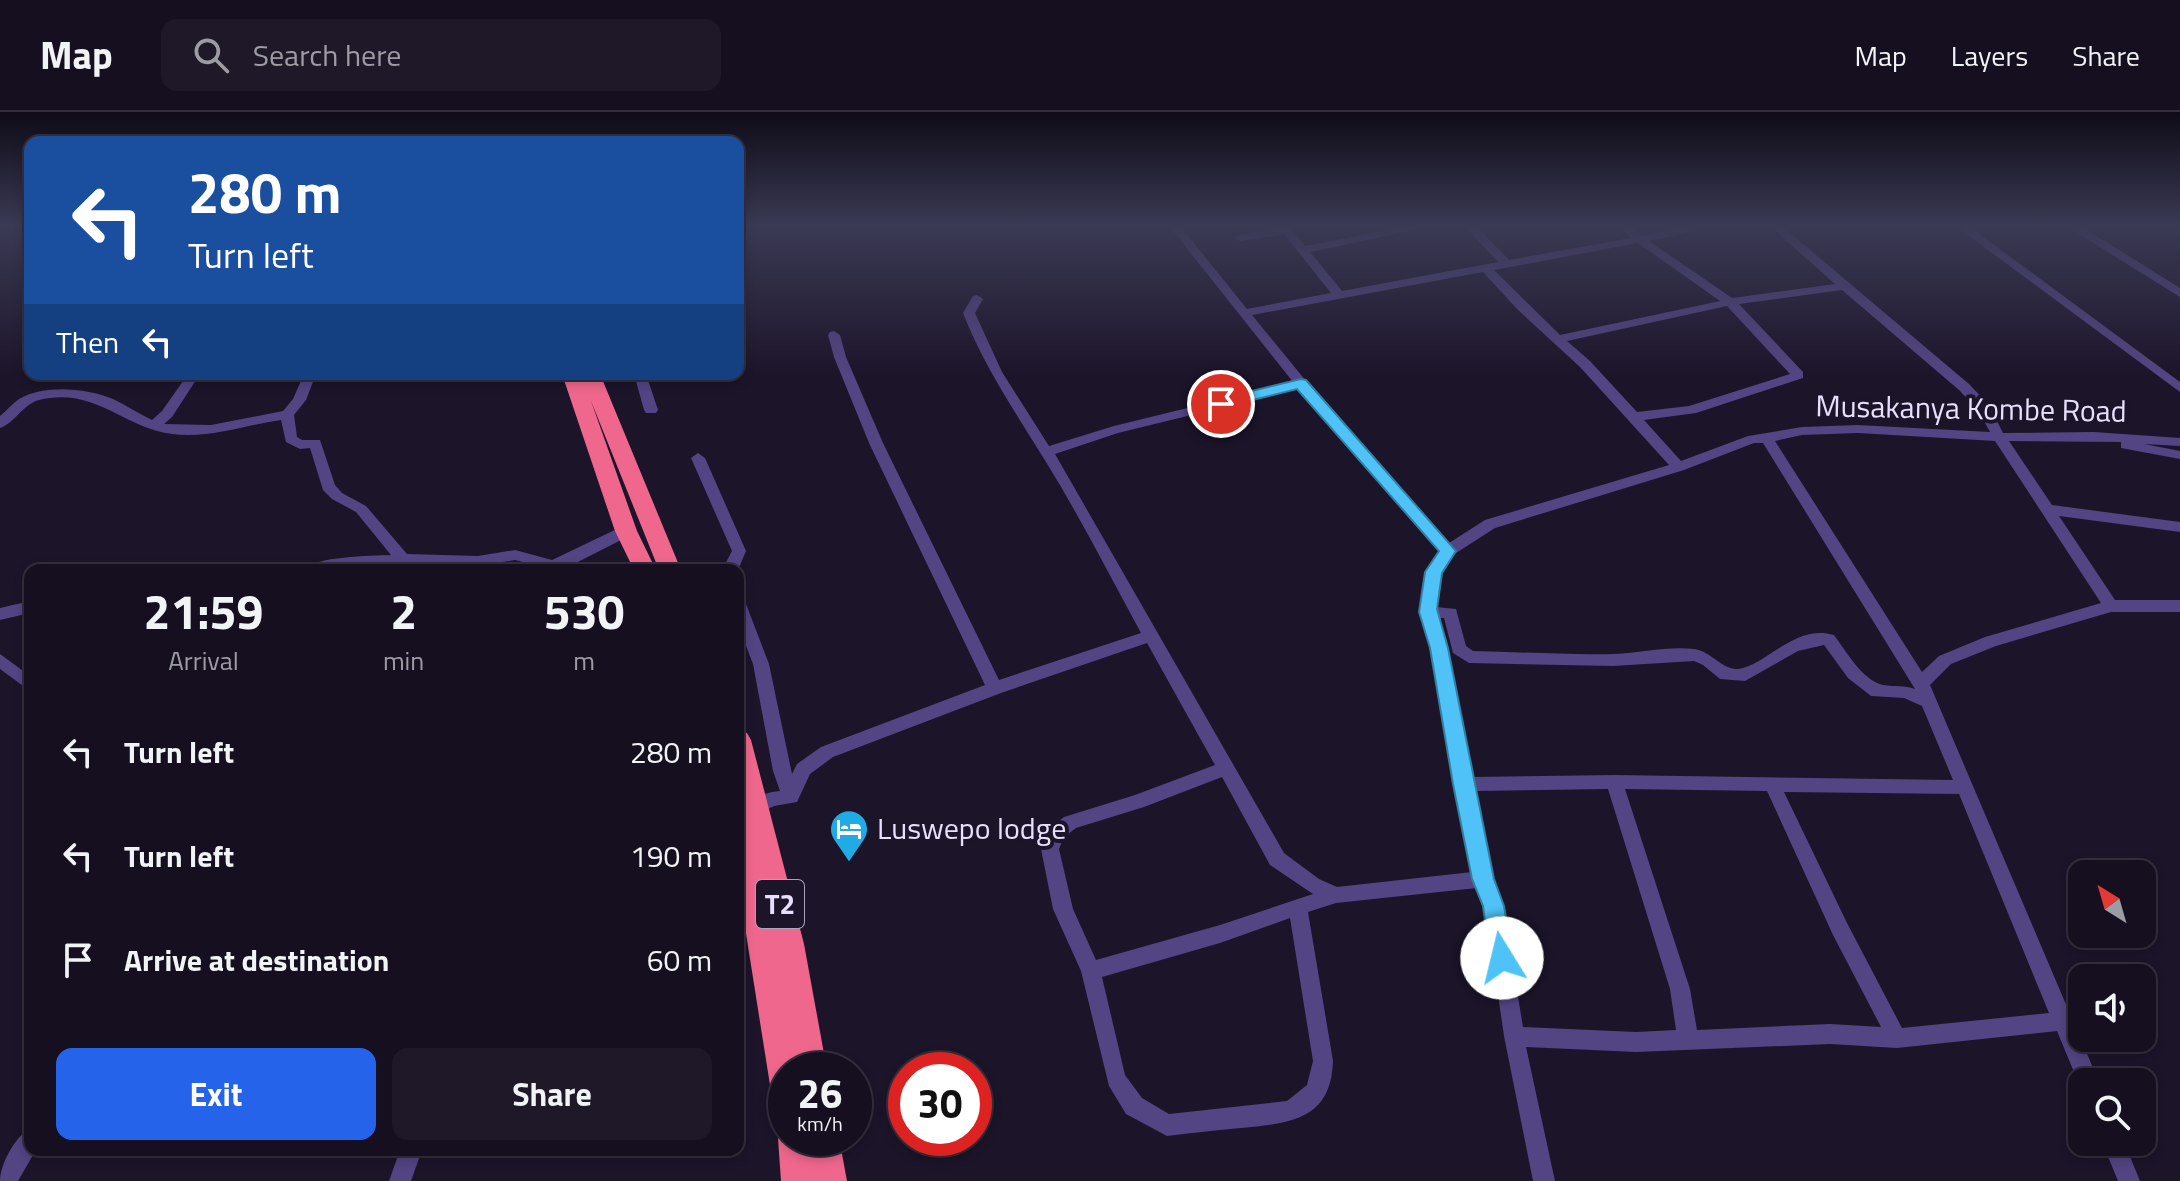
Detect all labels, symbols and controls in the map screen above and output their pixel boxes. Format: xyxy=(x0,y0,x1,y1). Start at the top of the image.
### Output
search box xyxy=(161,19,721,91)
text: Map xyxy=(40,26,113,84)
text: Search here xyxy=(253,32,402,78)
icon: search xyxy=(189,33,233,77)
text: Map xyxy=(1854,34,1907,77)
text: Layers xyxy=(1951,34,2028,77)
text: Share xyxy=(2072,34,2140,77)
text: 280 m xyxy=(188,150,341,235)
icon: left xyxy=(56,168,160,272)
text: Turn left xyxy=(188,227,314,282)
text: Then xyxy=(56,319,119,365)
icon: left xyxy=(135,320,179,364)
pin xyxy=(1187,370,1255,438)
icon: arrive xyxy=(1199,382,1243,426)
street label: Musakanya Kombe Road xyxy=(1815,382,2127,434)
text: 21:59 xyxy=(144,575,263,648)
text: 2 xyxy=(390,575,417,648)
text: 530 xyxy=(544,575,624,648)
text: Arrival xyxy=(168,641,239,680)
text: min xyxy=(383,641,424,680)
text: m xyxy=(573,641,595,680)
text: Turn left xyxy=(124,729,234,775)
text: 280 m xyxy=(630,729,712,775)
icon: left xyxy=(56,730,100,774)
place label: Luswepo lodge xyxy=(877,805,1066,851)
hotel icon: Luswepo lodge xyxy=(828,808,870,863)
text: Turn left xyxy=(124,833,234,879)
text: 190 m xyxy=(630,833,712,879)
icon: left xyxy=(56,834,100,878)
north arrow xyxy=(2068,860,2156,948)
map controls xyxy=(2068,860,2156,1156)
road number: T2 xyxy=(756,880,804,928)
position arrow xyxy=(1460,916,1544,1000)
text: Arrive at destination xyxy=(124,937,389,983)
text: 60 m xyxy=(647,937,712,983)
icon: arrive xyxy=(56,938,100,982)
button: sound xyxy=(2068,964,2156,1052)
button: Exit xyxy=(56,1048,376,1140)
button: Share xyxy=(392,1048,712,1140)
speed limit sign: 30 xyxy=(888,1052,992,1156)
text: 26 xyxy=(798,1063,842,1124)
button: search xyxy=(2068,1068,2156,1156)
text: km/h xyxy=(797,1108,843,1139)

